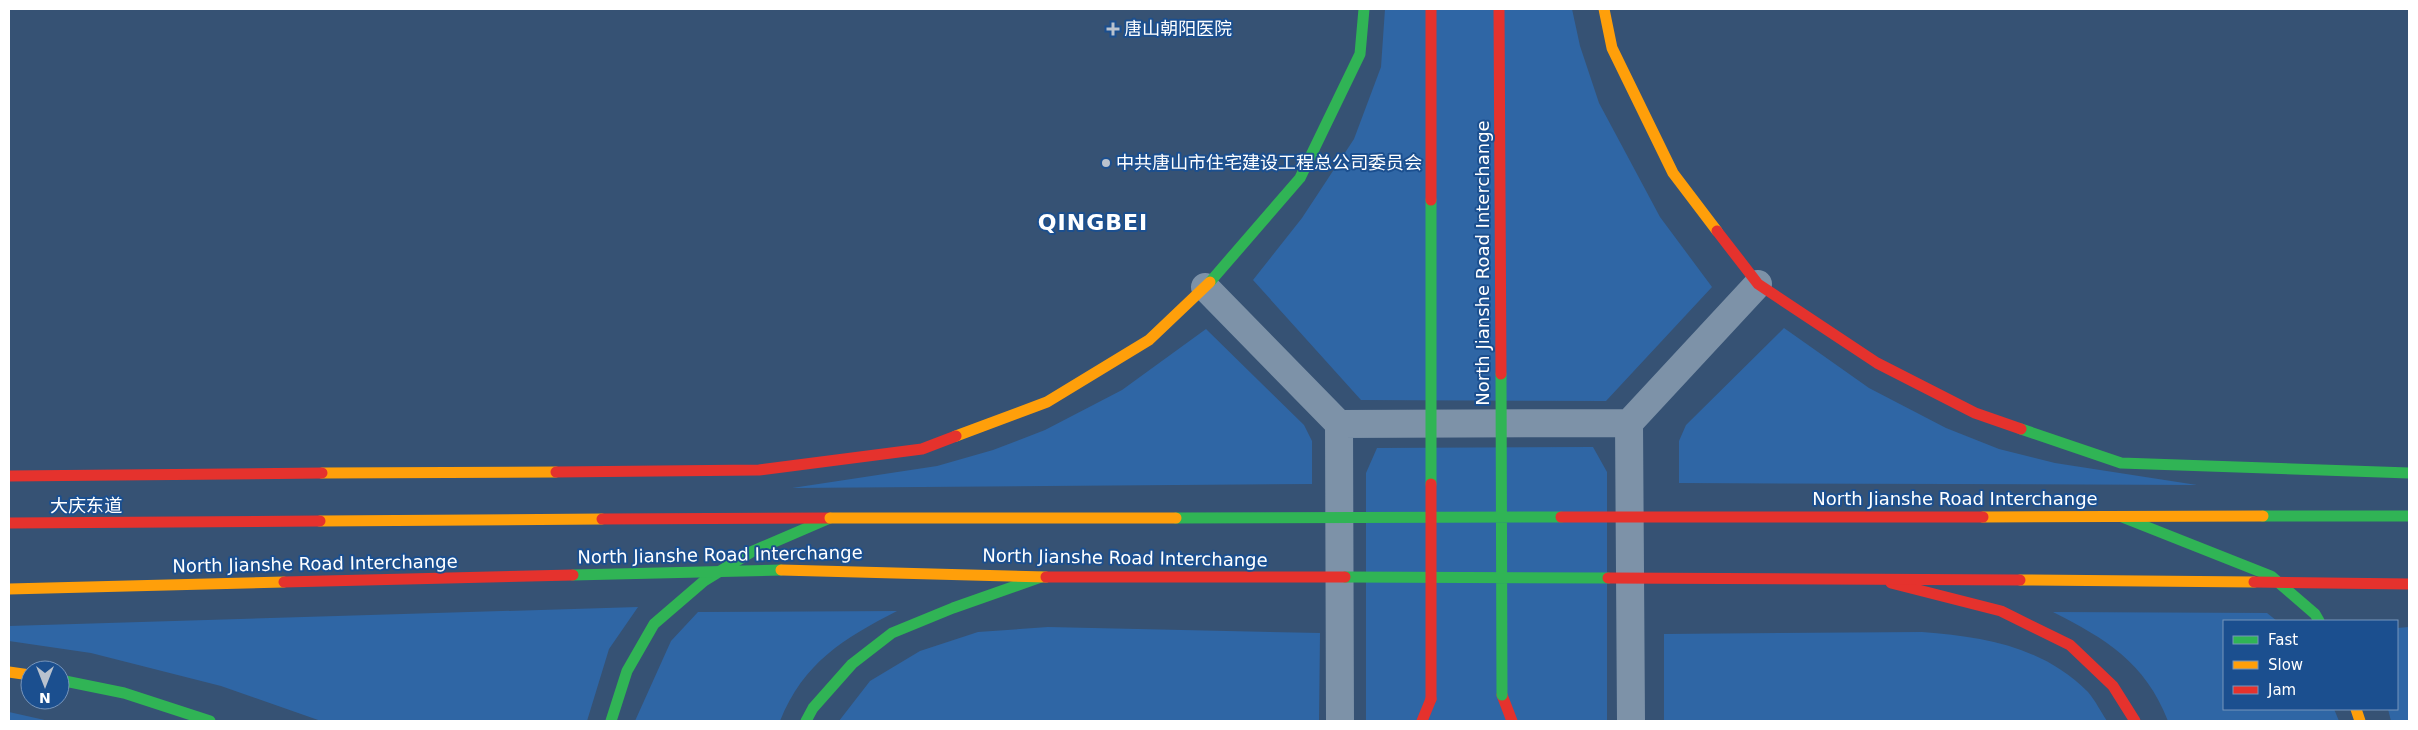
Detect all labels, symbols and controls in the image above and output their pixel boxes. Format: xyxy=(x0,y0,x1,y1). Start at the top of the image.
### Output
place label: 唐山朝阳医院 xyxy=(1124,18,1232,39)
marker: 唐山朝阳医院 xyxy=(1106,22,1120,36)
street label: North Jianshe Road Interchange xyxy=(1472,120,1493,406)
place label: 中共唐山市住宅建设工程总公司委员会 xyxy=(1116,152,1422,173)
marker: 中共唐山市住宅建设工程总公司委员会 xyxy=(1100,157,1112,169)
district label: QINGBEI xyxy=(1038,210,1148,235)
street label: North Jianshe Road Interchange xyxy=(1812,488,2098,509)
street label: 大庆东道 xyxy=(50,495,122,516)
street label: North Jianshe Road Interchange xyxy=(577,542,863,567)
street label: North Jianshe Road Interchange xyxy=(982,545,1268,570)
street label: North Jianshe Road Interchange xyxy=(172,551,458,576)
legend xyxy=(2223,620,2398,710)
text: Fast xyxy=(2268,631,2298,649)
text: Slow xyxy=(2268,656,2303,674)
north arrow xyxy=(20,660,70,710)
text: Jam xyxy=(2267,681,2296,699)
text: N xyxy=(39,690,51,706)

